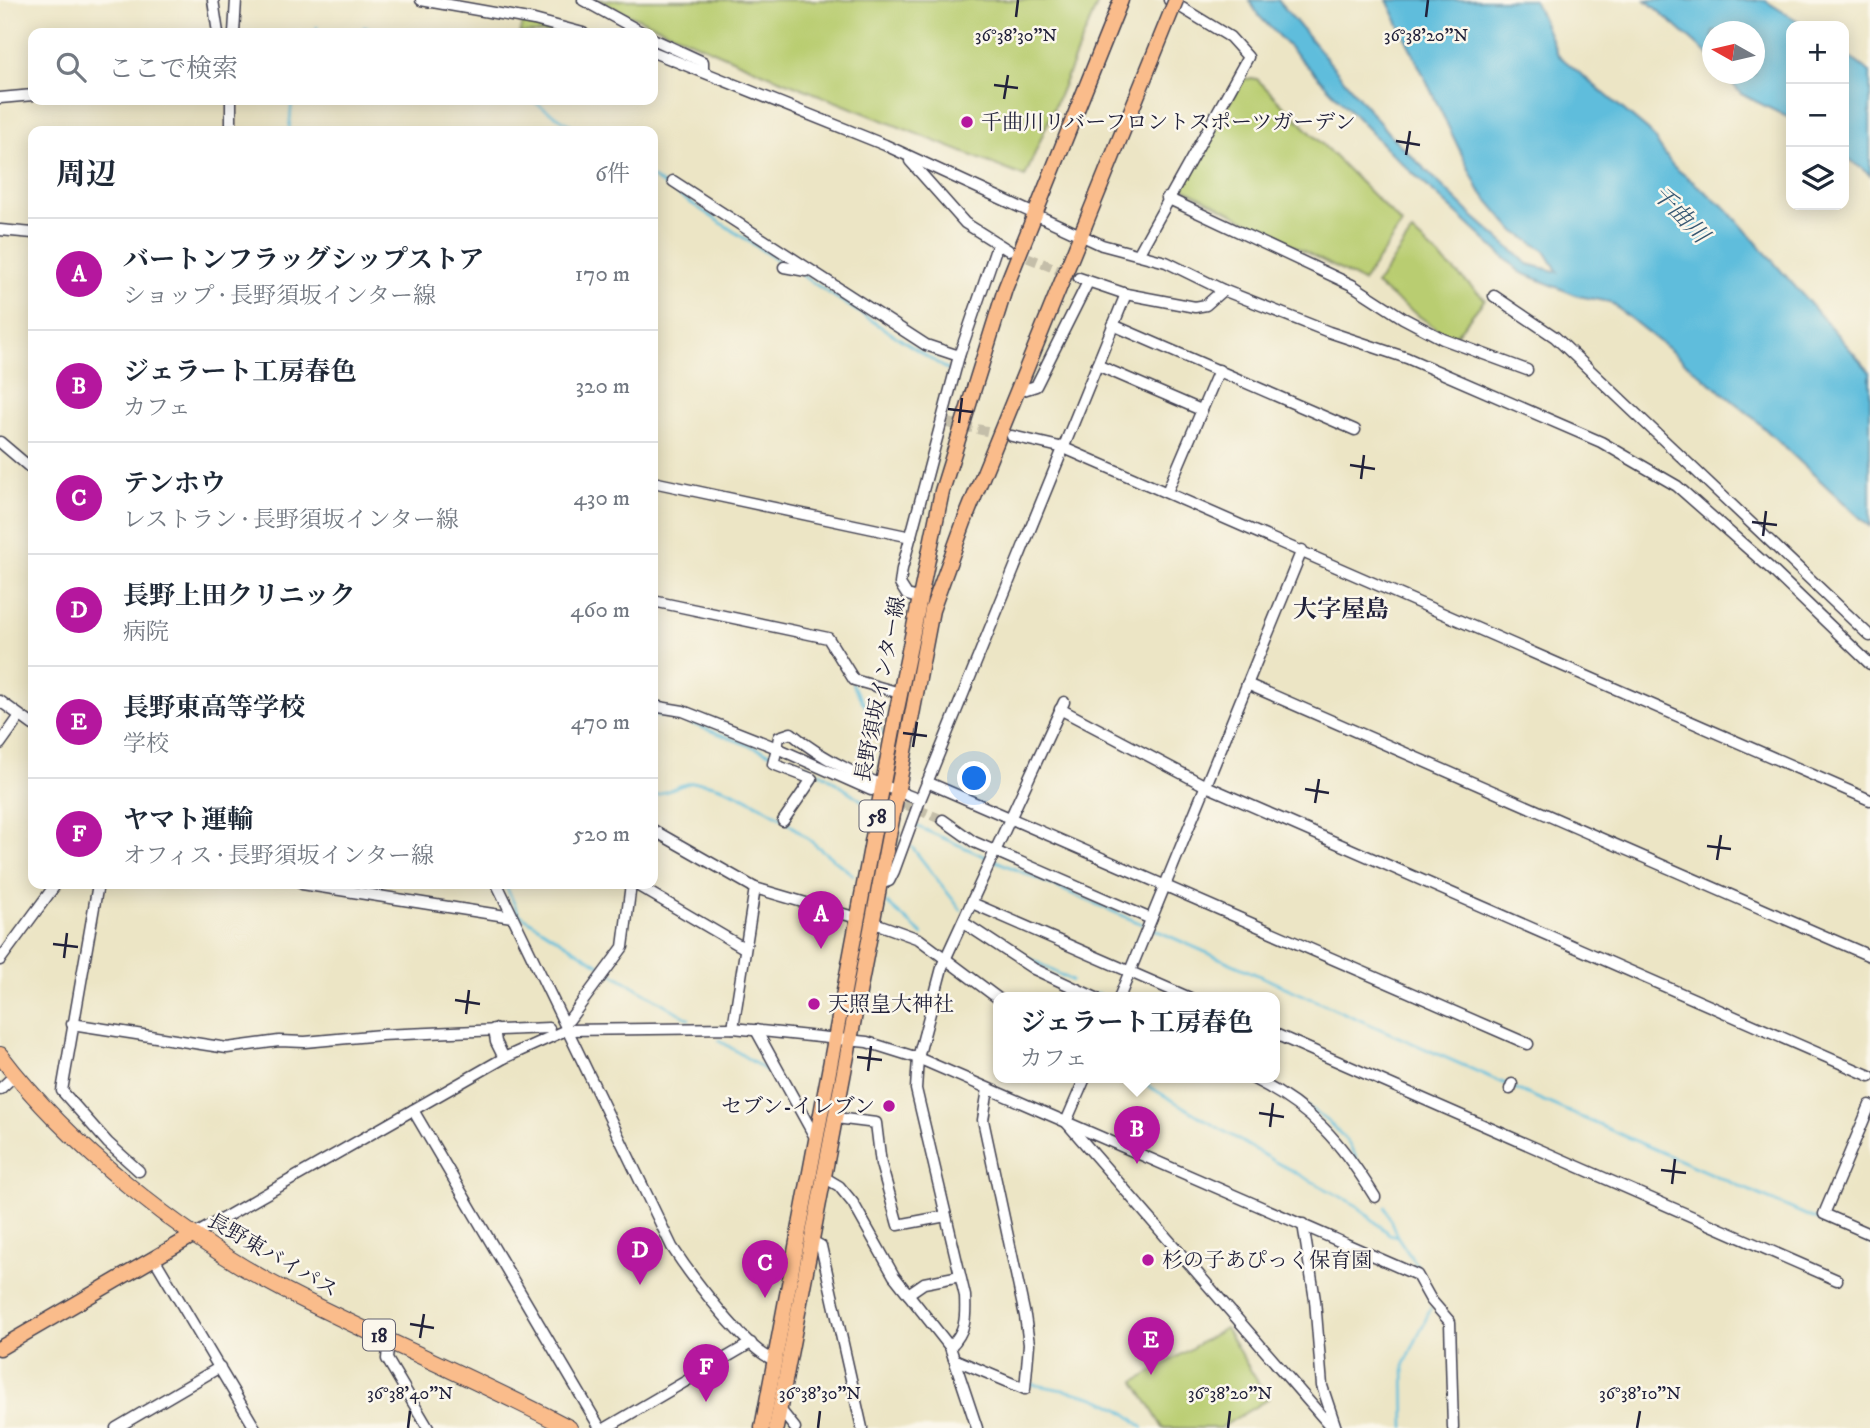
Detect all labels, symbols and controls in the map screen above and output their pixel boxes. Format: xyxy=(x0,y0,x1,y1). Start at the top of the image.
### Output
north arrow xyxy=(1702,21,1765,84)
map controls xyxy=(1786,21,1849,210)
button: + xyxy=(1786,21,1849,84)
text: 36°38'30"N xyxy=(975,25,1057,47)
text: 36°38'20"N xyxy=(1384,25,1468,47)
search box xyxy=(28,28,658,105)
icon: search xyxy=(52,48,90,86)
text: ここで検索 xyxy=(108,53,238,86)
button: − xyxy=(1786,84,1849,147)
place label: 千曲川リバーフロントスポーツガーデン xyxy=(981,110,1356,136)
marker: 千曲川リバーフロントスポーツガーデン xyxy=(959,114,975,130)
button: layers xyxy=(1786,147,1849,210)
text: 周辺 xyxy=(56,157,116,194)
text: 6件 xyxy=(595,160,630,189)
water label: 千曲川 xyxy=(1646,180,1716,252)
text: バートンフラッグシップストア xyxy=(123,244,484,277)
text: A xyxy=(72,260,86,289)
text: 170 m xyxy=(575,260,630,289)
text: ショップ · 長野須坂インター線 xyxy=(123,282,436,311)
text: ジェラート工房春色 xyxy=(123,356,356,389)
text: B xyxy=(72,372,86,401)
text: 320 m xyxy=(576,372,630,401)
text: カフェ xyxy=(123,394,191,423)
text: テンホウ xyxy=(123,468,226,501)
text: C xyxy=(71,484,87,513)
text: 430 m xyxy=(574,484,630,513)
text: レストラン · 長野須坂インター線 xyxy=(123,506,459,535)
text: 長野上田クリニック xyxy=(123,580,355,613)
street label: 長野須坂インター線 xyxy=(850,594,912,784)
district label: 大字屋島 xyxy=(1293,595,1389,625)
text: D xyxy=(70,596,88,625)
text: 460 m xyxy=(570,596,630,625)
text: 病院 xyxy=(123,618,169,647)
text: 長野東高等学校 xyxy=(123,692,305,725)
text: E xyxy=(71,708,87,737)
text: 470 m xyxy=(571,708,630,737)
text: 学校 xyxy=(123,730,169,759)
your location xyxy=(957,761,991,795)
road number: 58 xyxy=(860,800,894,832)
text: ヤマト運輸 xyxy=(123,804,253,837)
text: F xyxy=(72,820,86,849)
text: 520 m xyxy=(573,820,630,849)
text: オフィス · 長野須坂インター線 xyxy=(123,842,434,871)
pin: A xyxy=(798,891,844,949)
place label: 天照皇大神社 xyxy=(828,992,954,1018)
popup xyxy=(993,992,1280,1083)
marker: 天照皇大神社 xyxy=(806,996,822,1012)
text: ジェラート工房春色 xyxy=(1020,1007,1253,1040)
text: カフェ xyxy=(1020,1045,1088,1074)
place label: セブン-イレブン xyxy=(721,1094,875,1120)
marker: セブン-イレブン xyxy=(881,1098,897,1114)
pin: B xyxy=(1114,1106,1160,1164)
street label: 長野東バイパス xyxy=(203,1208,342,1304)
pin: D xyxy=(617,1227,663,1285)
pin: C xyxy=(742,1240,788,1298)
place label: 杉の子あぴっく保育園 xyxy=(1162,1248,1372,1274)
marker: 杉の子あぴっく保育園 xyxy=(1140,1252,1156,1268)
pin: E xyxy=(1128,1317,1174,1375)
road number: 18 xyxy=(363,1320,395,1350)
pin: F xyxy=(683,1344,729,1402)
text: 36°38'40"N xyxy=(367,1383,453,1405)
text: 36°38'30"N xyxy=(779,1383,861,1405)
text: 36°38'20"N xyxy=(1188,1383,1272,1405)
text: 36°38'10"N xyxy=(1599,1383,1681,1405)

